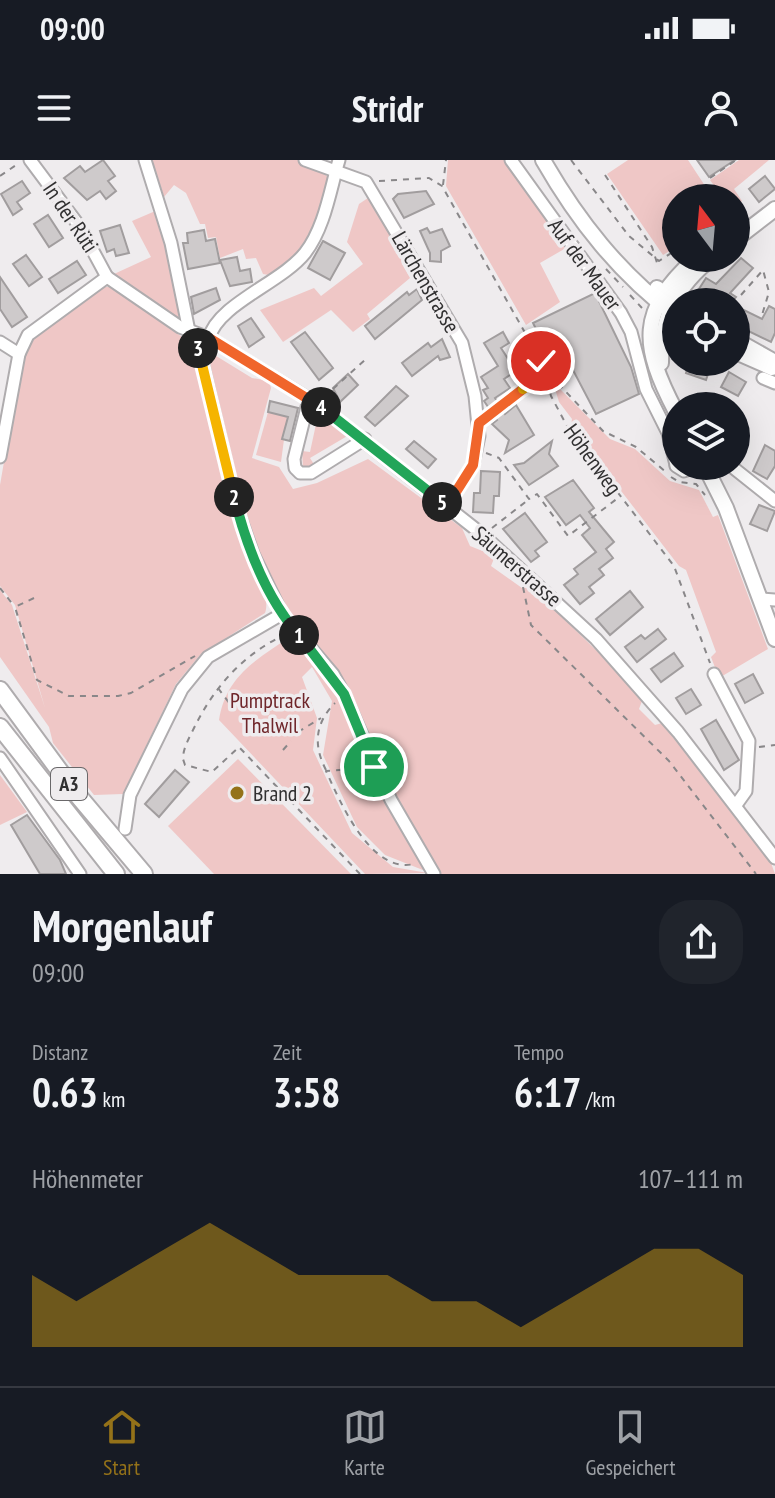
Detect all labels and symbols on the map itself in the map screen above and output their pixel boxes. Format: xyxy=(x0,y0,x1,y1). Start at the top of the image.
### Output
street label: In der Rüti xyxy=(37,176,105,258)
north arrow xyxy=(662,184,750,272)
street label: Auf der Mauer xyxy=(542,212,628,316)
street label: Lärchenstrasse xyxy=(386,226,466,338)
pin xyxy=(507,327,575,395)
pin: 3 xyxy=(178,328,218,368)
pin: 4 xyxy=(301,387,341,427)
street label: Höhenweg xyxy=(558,418,628,500)
pin: 2 xyxy=(214,477,254,517)
pin: 5 xyxy=(422,482,462,522)
street label: Säumerstrasse xyxy=(467,520,567,612)
pin: 1 xyxy=(279,615,319,655)
park label: Pumptrack Thalwil xyxy=(230,686,310,739)
pin xyxy=(340,733,408,801)
road number: A3 xyxy=(51,768,87,800)
place label: Brand 2 xyxy=(253,779,312,807)
marker: Brand 2 xyxy=(228,784,246,802)

